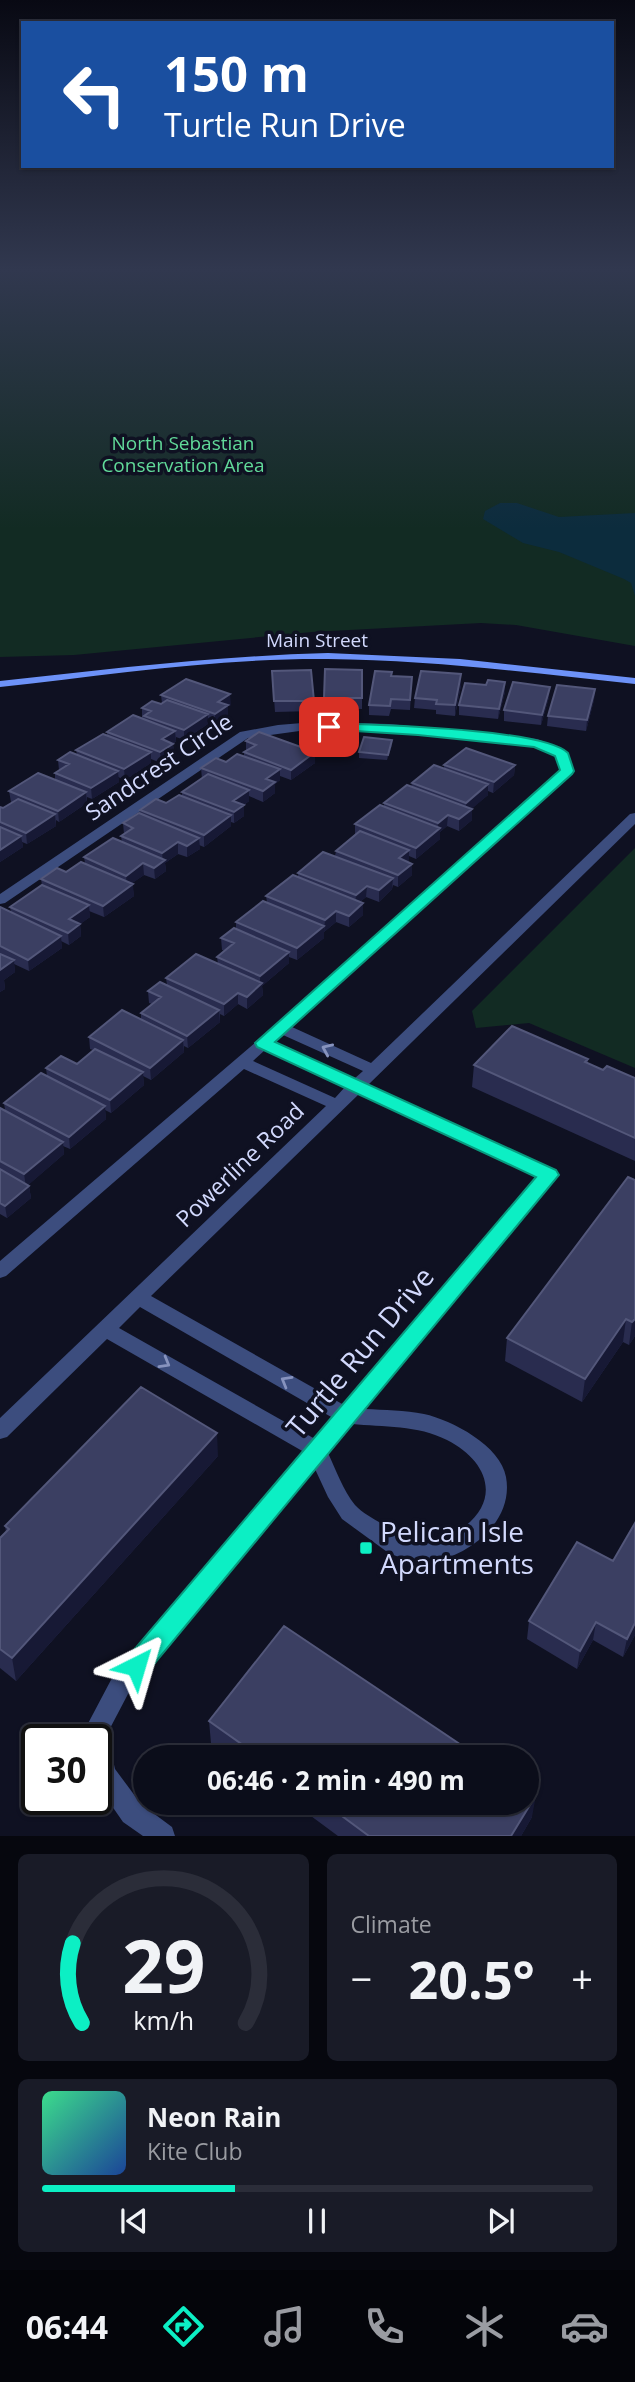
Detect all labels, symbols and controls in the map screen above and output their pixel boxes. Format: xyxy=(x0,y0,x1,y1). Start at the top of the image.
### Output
text: 150 m xyxy=(164,40,309,106)
icon: left xyxy=(49,49,140,140)
text: Turtle Run Drive xyxy=(164,103,406,146)
park label: North Sebastian Conservation Area xyxy=(101,430,265,478)
street label: Main Street xyxy=(266,627,368,653)
pin xyxy=(299,697,359,757)
street label: Sandcrest Circle xyxy=(78,705,238,827)
icon: arrive xyxy=(310,708,348,746)
one-way arrow xyxy=(322,1043,335,1057)
street label: Powerline Road xyxy=(168,1095,311,1234)
street label: Turtle Run Drive xyxy=(277,1258,442,1445)
one-way arrow xyxy=(157,1355,170,1368)
one-way arrow xyxy=(280,1376,293,1389)
place label: Pelican Isle Apartments xyxy=(380,1512,534,1582)
marker: Pelican Isle Apartments xyxy=(358,1540,374,1556)
position arrow xyxy=(99,1629,173,1703)
speed limit sign: 30 xyxy=(21,1724,112,1815)
text: 06:46 · 2 min · 490 m xyxy=(207,1762,465,1798)
text: Climate xyxy=(351,1908,432,1940)
text: 29 xyxy=(122,1916,205,2015)
text: 20.5° xyxy=(409,1943,535,2014)
text: − xyxy=(351,1952,372,2004)
text: + xyxy=(571,1952,593,2004)
text: km/h xyxy=(133,2003,194,2037)
text: Neon Rain xyxy=(147,2099,281,2135)
text: Kite Club xyxy=(147,2135,242,2167)
icon: previous xyxy=(115,2202,153,2240)
icon: pause xyxy=(298,2202,336,2240)
icon: next xyxy=(482,2202,520,2240)
icon: directions xyxy=(159,2302,208,2351)
icon: music xyxy=(260,2302,309,2351)
icon: phone xyxy=(360,2302,409,2351)
icon: climate xyxy=(460,2302,509,2351)
icon: car xyxy=(560,2302,609,2351)
text: 06:44 xyxy=(26,2305,108,2348)

